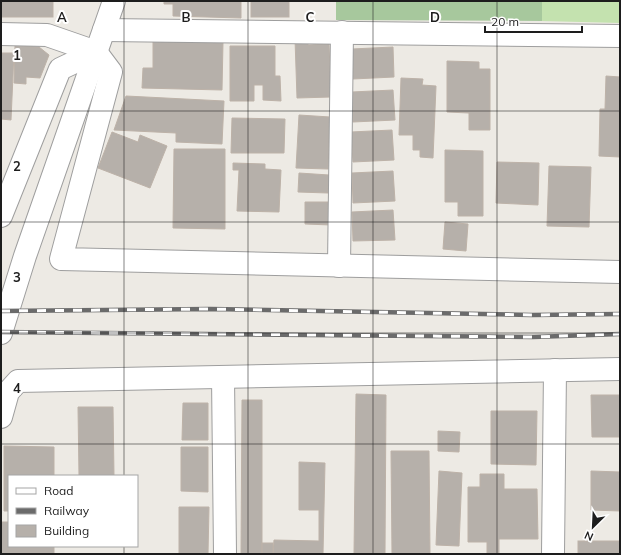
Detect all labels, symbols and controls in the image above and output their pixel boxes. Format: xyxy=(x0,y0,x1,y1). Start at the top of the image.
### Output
scale bar xyxy=(485,8,582,34)
text: A xyxy=(57,9,67,25)
text: B xyxy=(182,9,191,25)
text: C xyxy=(306,9,315,25)
text: D xyxy=(430,9,440,25)
text: 20 m xyxy=(491,14,519,29)
text: 1 xyxy=(13,47,21,63)
text: 2 xyxy=(13,158,21,174)
text: 3 xyxy=(13,269,21,285)
text: 4 xyxy=(13,380,21,396)
legend xyxy=(8,475,138,547)
text: Road xyxy=(44,483,73,498)
text: Railway xyxy=(44,503,90,518)
north arrow xyxy=(573,507,613,547)
text: Building xyxy=(44,523,89,538)
text: N xyxy=(582,528,596,544)

